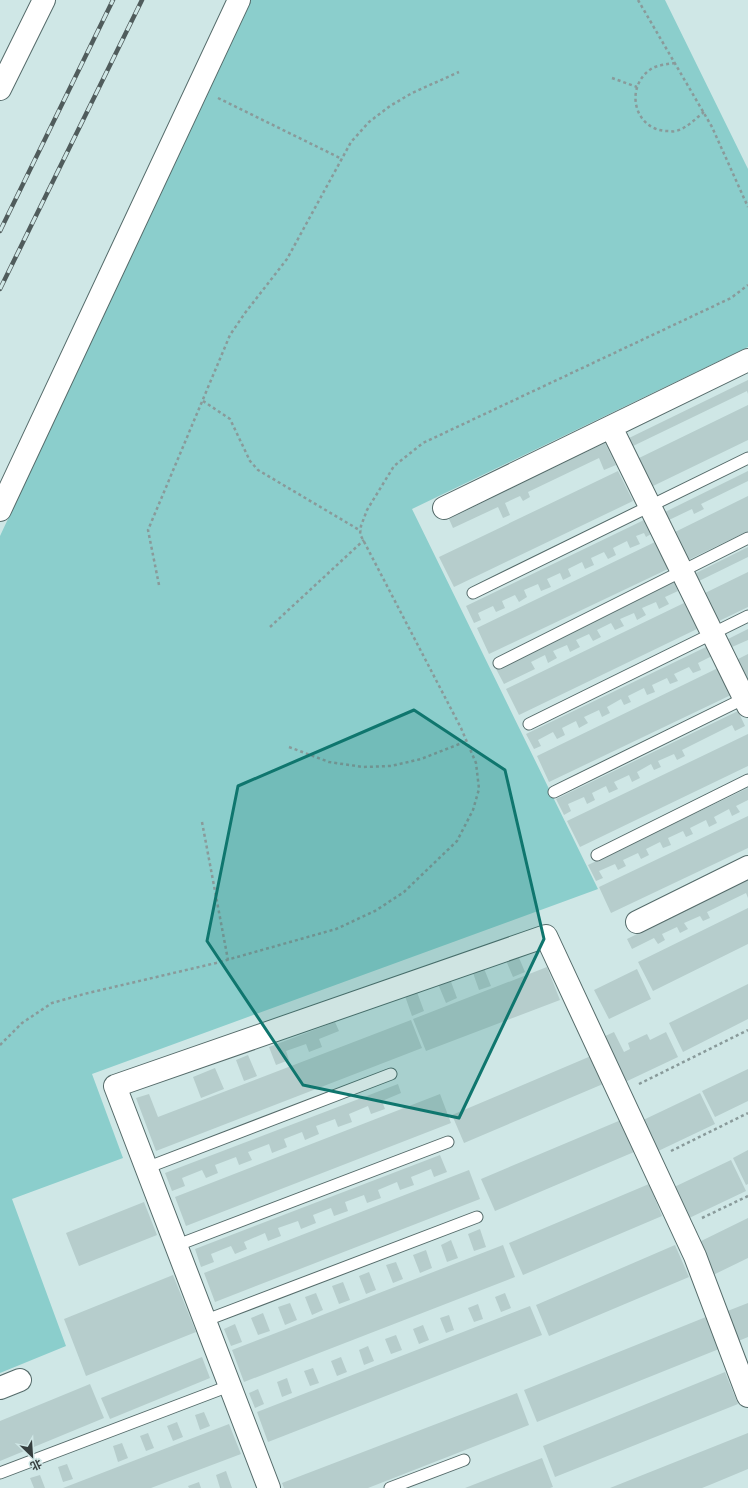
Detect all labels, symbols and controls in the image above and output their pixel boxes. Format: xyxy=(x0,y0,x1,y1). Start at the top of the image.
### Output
north arrow xyxy=(12,1436,52,1476)
text: 北 xyxy=(28,1456,44,1474)

